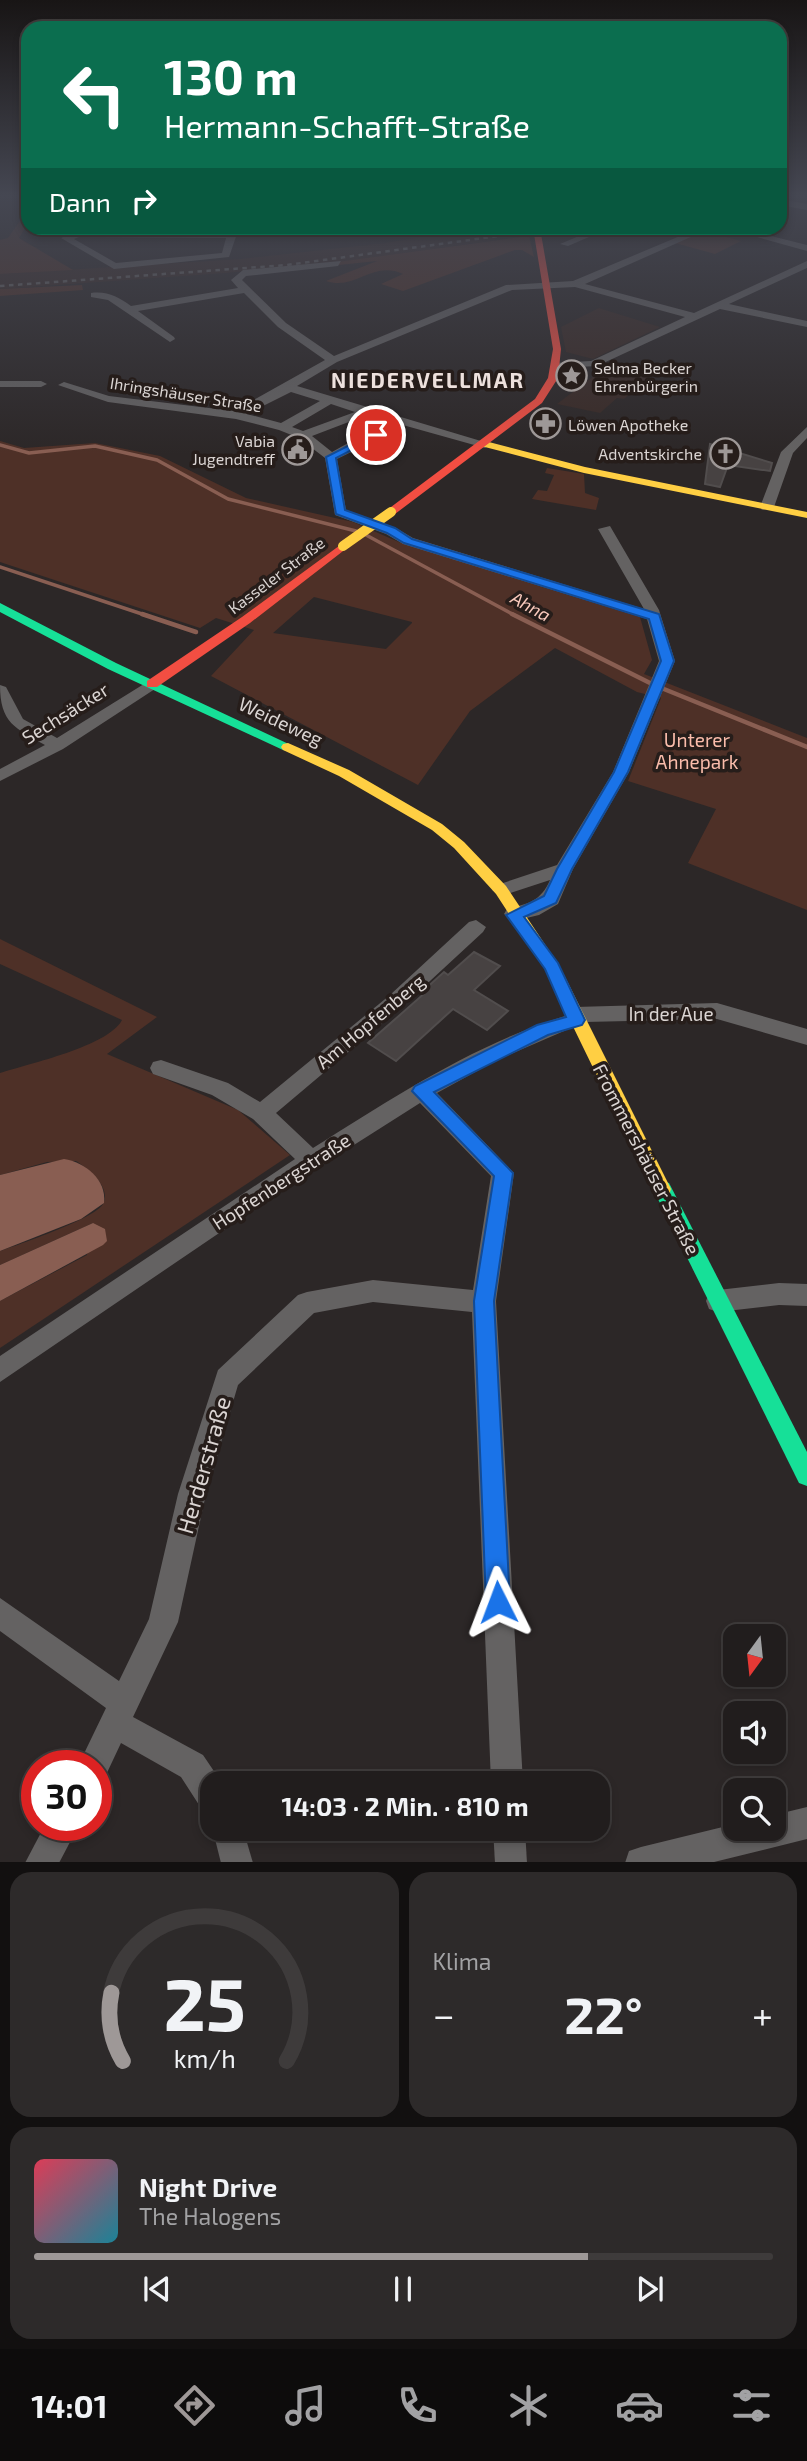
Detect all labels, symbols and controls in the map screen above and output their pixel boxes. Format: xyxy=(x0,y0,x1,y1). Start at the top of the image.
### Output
text: 130 m xyxy=(164,46,298,105)
icon: left xyxy=(49,49,140,140)
text: Hermann-Schafft-Straße xyxy=(164,106,530,144)
icon: right xyxy=(125,182,163,220)
text: Dann xyxy=(49,186,111,217)
place label: Selma Becker Ehrenbürgerin xyxy=(594,358,698,395)
place icon: Selma Becker Ehrenbürgerin xyxy=(554,359,588,393)
district label: NIEDERVELLMAR xyxy=(331,367,525,392)
street label: Ihringshäuser Straße xyxy=(109,373,263,415)
pin xyxy=(346,405,406,465)
pharmacy icon: Löwen Apotheke xyxy=(528,407,562,441)
place label: Löwen Apotheke xyxy=(568,415,688,434)
icon: arrive xyxy=(357,416,395,454)
place label: Vabia Jugendtreff xyxy=(192,431,276,468)
public building icon: Vabia Jugendtreff xyxy=(281,432,315,466)
church icon: Adventskirche xyxy=(708,436,742,470)
place label: Adventskirche xyxy=(598,444,702,463)
street label: Kasseler Straße xyxy=(224,533,328,617)
water label: Ahna xyxy=(506,586,555,626)
street label: Sechsäcker xyxy=(17,677,113,749)
street label: Weideweg xyxy=(235,692,327,751)
park label: Unterer Ahnepark xyxy=(656,728,739,773)
street label: Am Hopfenberg xyxy=(311,969,429,1073)
street label: In der Aue xyxy=(628,1002,714,1025)
street label: Frommershäuser Straße xyxy=(589,1060,705,1258)
street label: Hopfenbergstraße xyxy=(208,1128,354,1234)
street label: Herderstraße xyxy=(170,1393,236,1537)
position arrow xyxy=(461,1565,535,1639)
north arrow xyxy=(723,1624,786,1687)
map controls xyxy=(723,1624,786,1841)
button: sound xyxy=(723,1701,786,1764)
speed limit sign: 30 xyxy=(21,1750,112,1841)
button: search xyxy=(723,1778,786,1841)
text: 14:03 · 2 Min. · 810 m xyxy=(281,1790,529,1821)
text: Klima xyxy=(433,1947,491,1975)
text: 25 xyxy=(163,1958,245,2046)
text: 22° xyxy=(564,1982,643,2044)
text: − xyxy=(433,1991,455,2037)
text: + xyxy=(752,1991,773,2037)
text: km/h xyxy=(173,2042,235,2072)
text: Night Drive xyxy=(139,2171,277,2202)
text: The Halogens xyxy=(139,2202,281,2230)
icon: previous xyxy=(138,2270,176,2308)
icon: pause xyxy=(384,2270,422,2308)
icon: next xyxy=(631,2270,669,2308)
icon: directions xyxy=(170,2381,219,2430)
icon: music xyxy=(281,2381,330,2430)
icon: phone xyxy=(393,2381,442,2430)
icon: climate xyxy=(504,2381,553,2430)
icon: car xyxy=(615,2381,664,2430)
icon: filters xyxy=(727,2381,776,2430)
text: 14:01 xyxy=(31,2386,108,2424)

